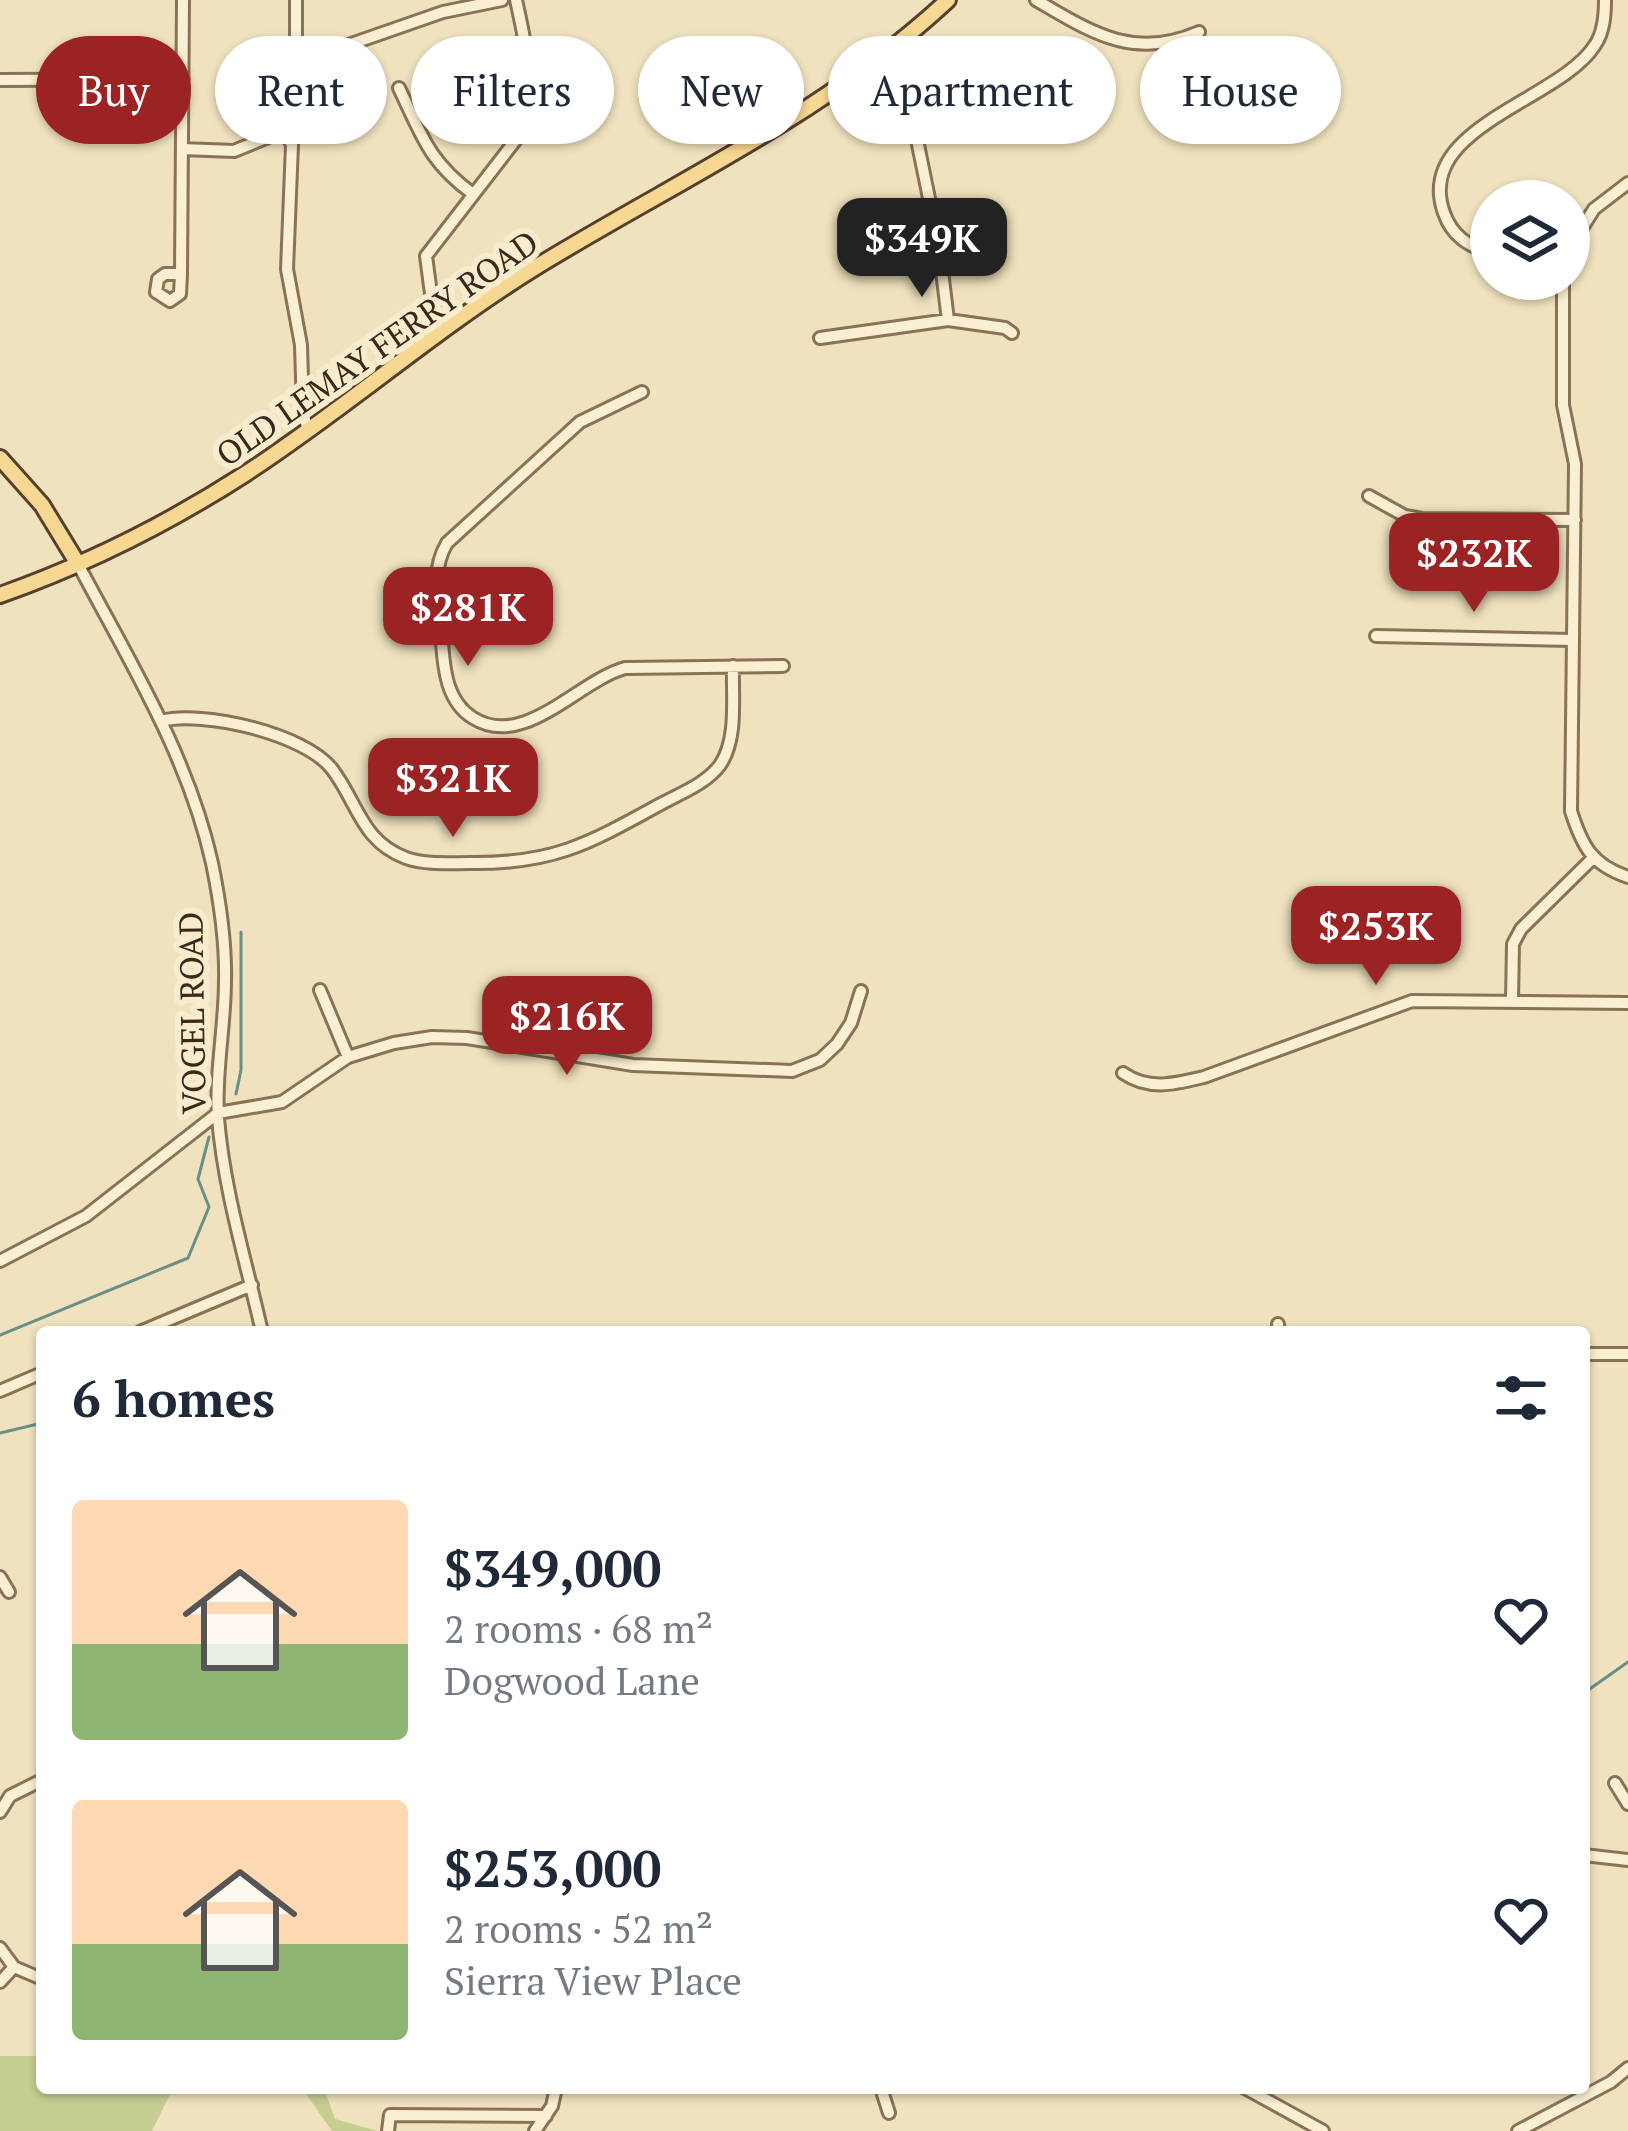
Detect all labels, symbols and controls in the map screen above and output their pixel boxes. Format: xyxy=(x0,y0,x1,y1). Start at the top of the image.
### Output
chip: Buy xyxy=(36,36,191,144)
chip: Rent xyxy=(215,36,387,144)
chip: Filters xyxy=(411,36,614,144)
chip: New xyxy=(638,36,804,144)
chip: Apartment xyxy=(828,36,1116,144)
chip: House xyxy=(1140,36,1341,144)
map controls xyxy=(1470,180,1590,300)
button: layers xyxy=(1470,180,1590,300)
pin: $349K xyxy=(838,198,1006,300)
text: $349K xyxy=(864,211,980,263)
street label: OLD LEMAY FERRY ROAD xyxy=(207,220,546,475)
pin: $232K xyxy=(1390,513,1558,615)
text: $232K xyxy=(1416,526,1532,578)
pin: $281K xyxy=(384,567,552,669)
text: $281K xyxy=(410,580,526,632)
pin: $321K xyxy=(369,738,537,840)
text: $321K xyxy=(395,751,511,803)
pin: $253K xyxy=(1292,886,1460,988)
text: $253K xyxy=(1318,899,1434,951)
street label: VOGEL ROAD xyxy=(168,912,215,1115)
pin: $216K xyxy=(483,976,651,1078)
text: $216K xyxy=(509,989,625,1041)
text: 6 homes xyxy=(72,1364,275,1432)
icon: filters xyxy=(1488,1365,1554,1431)
text: $349,000 xyxy=(444,1534,661,1602)
icon: home xyxy=(168,1548,312,1692)
icon: heart xyxy=(1488,1587,1554,1653)
text: 2 rooms · 68 m² xyxy=(444,1602,713,1654)
text: Dogwood Lane xyxy=(444,1654,700,1706)
text: $253,000 xyxy=(444,1834,661,1902)
icon: home xyxy=(168,1848,312,1992)
icon: heart xyxy=(1488,1887,1554,1953)
text: 2 rooms · 52 m² xyxy=(444,1902,713,1954)
text: Sierra View Place xyxy=(444,1954,742,2006)

